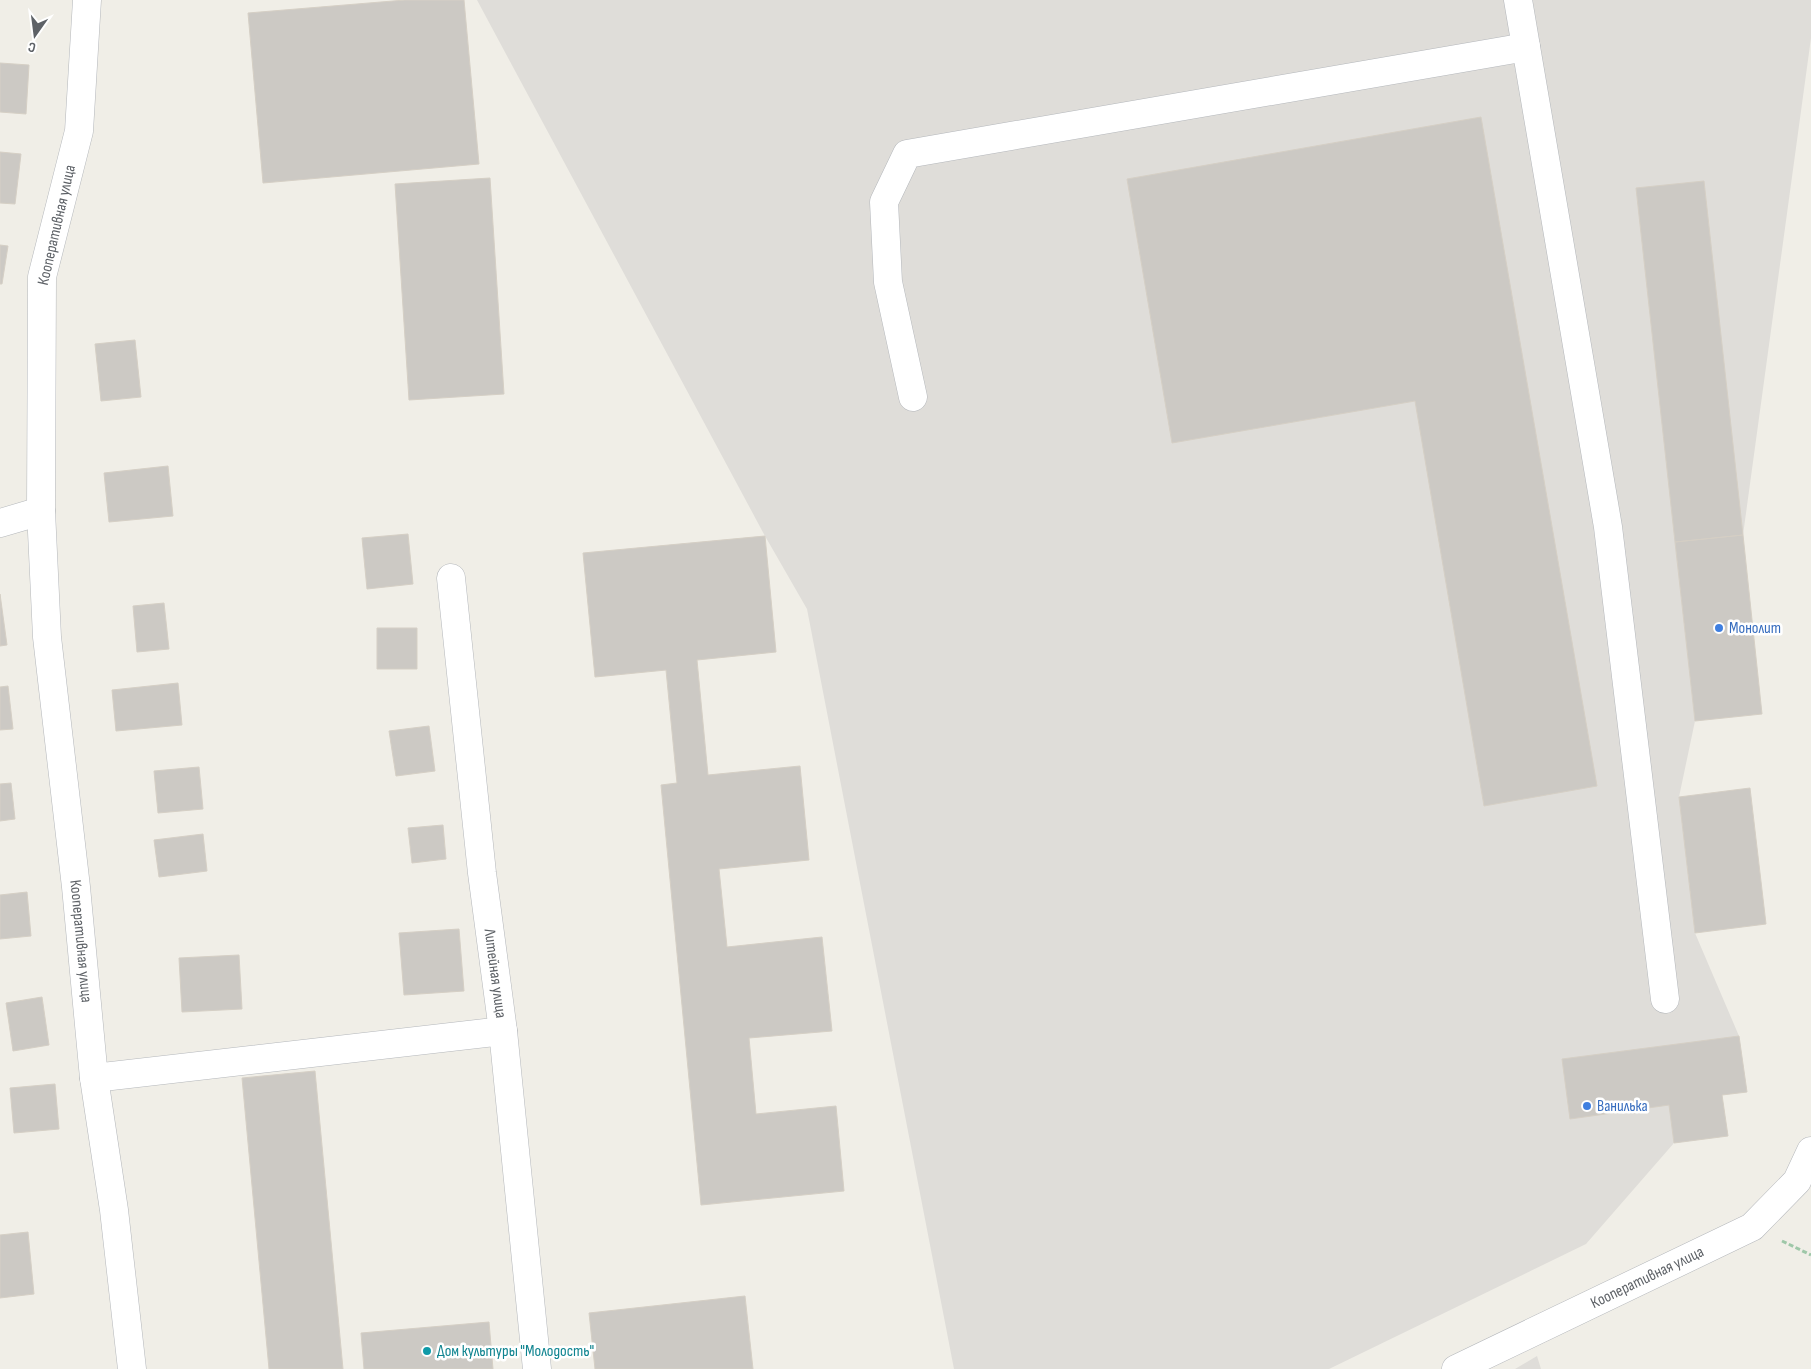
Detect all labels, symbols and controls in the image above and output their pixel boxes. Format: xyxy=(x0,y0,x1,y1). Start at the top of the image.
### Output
north arrow xyxy=(10,10,60,60)
text: С xyxy=(26,38,38,56)
street label: Кооперативная улица xyxy=(34,163,80,287)
place label: Монолит xyxy=(1729,619,1781,638)
marker: Монолит xyxy=(1713,622,1725,634)
street label: Кооперативная улица xyxy=(66,879,96,1003)
street label: Литейная улица xyxy=(480,927,511,1019)
place label: Ванилька xyxy=(1597,1097,1648,1116)
marker: Ванилька xyxy=(1581,1100,1593,1112)
street label: Кооперативная улица xyxy=(1588,1242,1707,1312)
place label: Дом культуры "Молодость" xyxy=(437,1342,594,1361)
marker: Дом культуры "Молодость" xyxy=(421,1345,433,1357)

